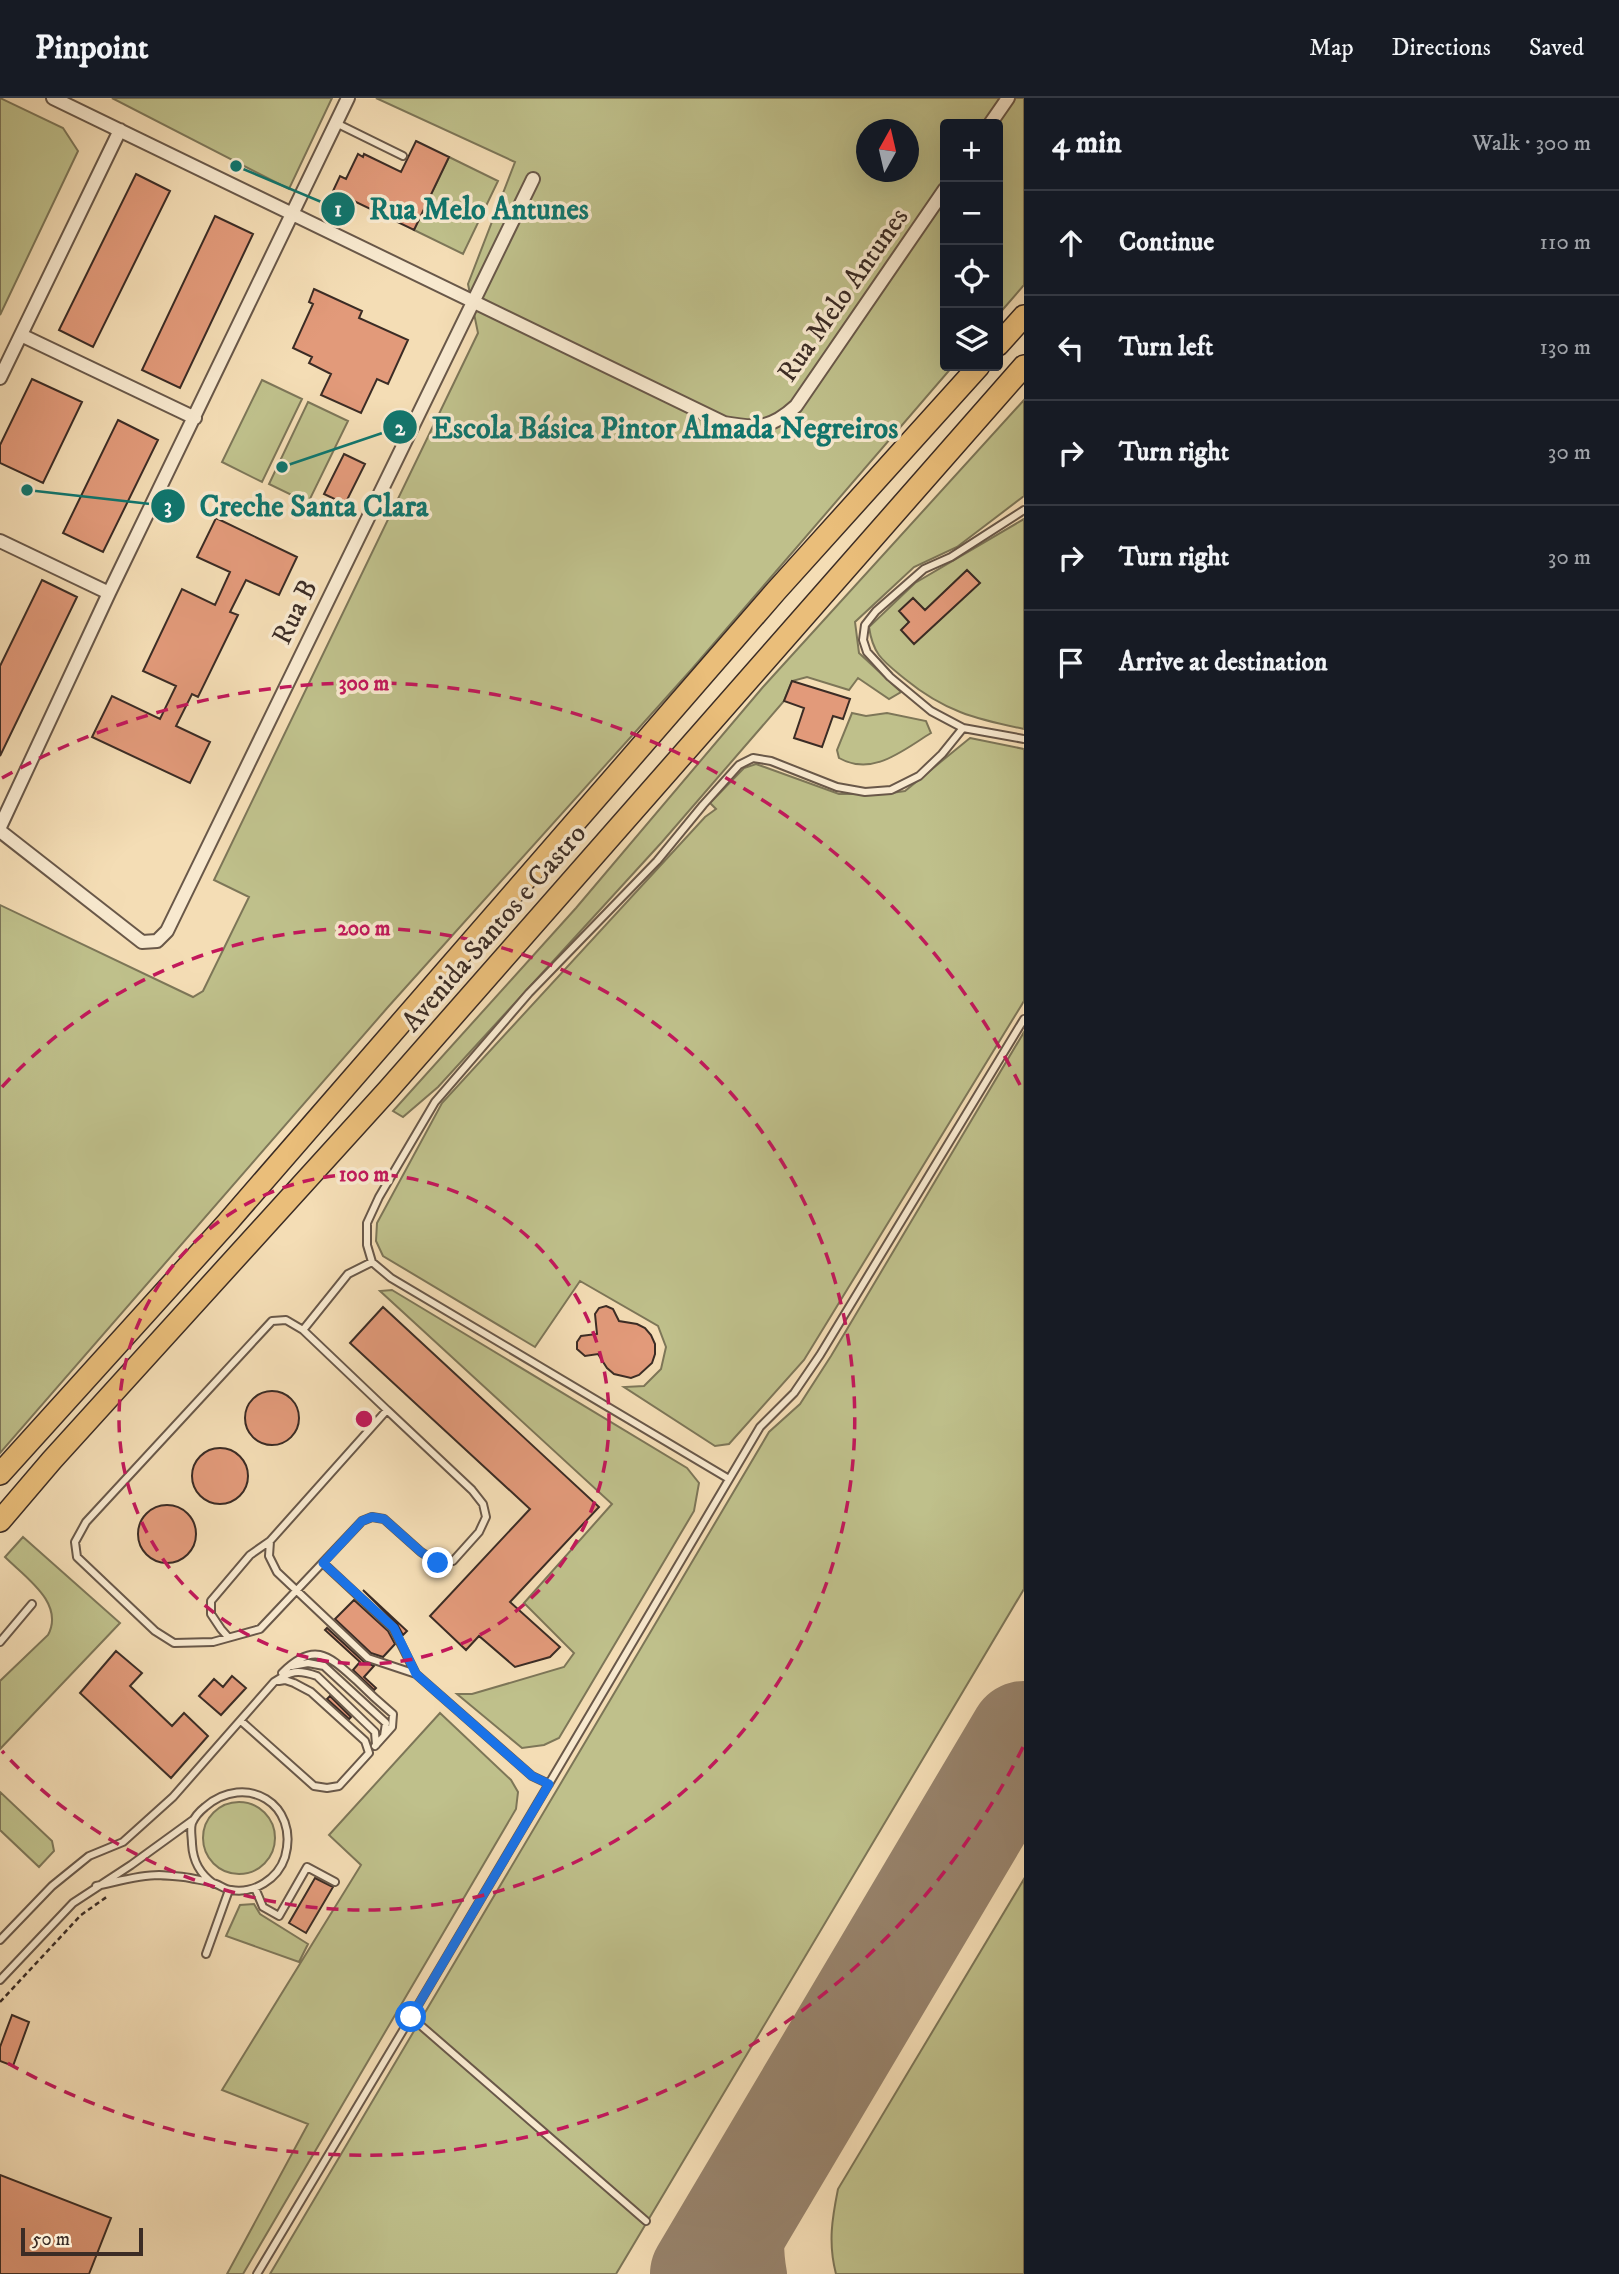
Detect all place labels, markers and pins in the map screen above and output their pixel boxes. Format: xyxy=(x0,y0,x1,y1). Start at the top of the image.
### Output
callout: Rua Melo Antunes xyxy=(321,183,603,234)
callout: Escola Básica Pintor Almada Negreiros xyxy=(383,402,912,453)
callout: Creche Santa Clara xyxy=(151,480,443,531)
centre of rings xyxy=(352,1407,376,1431)

